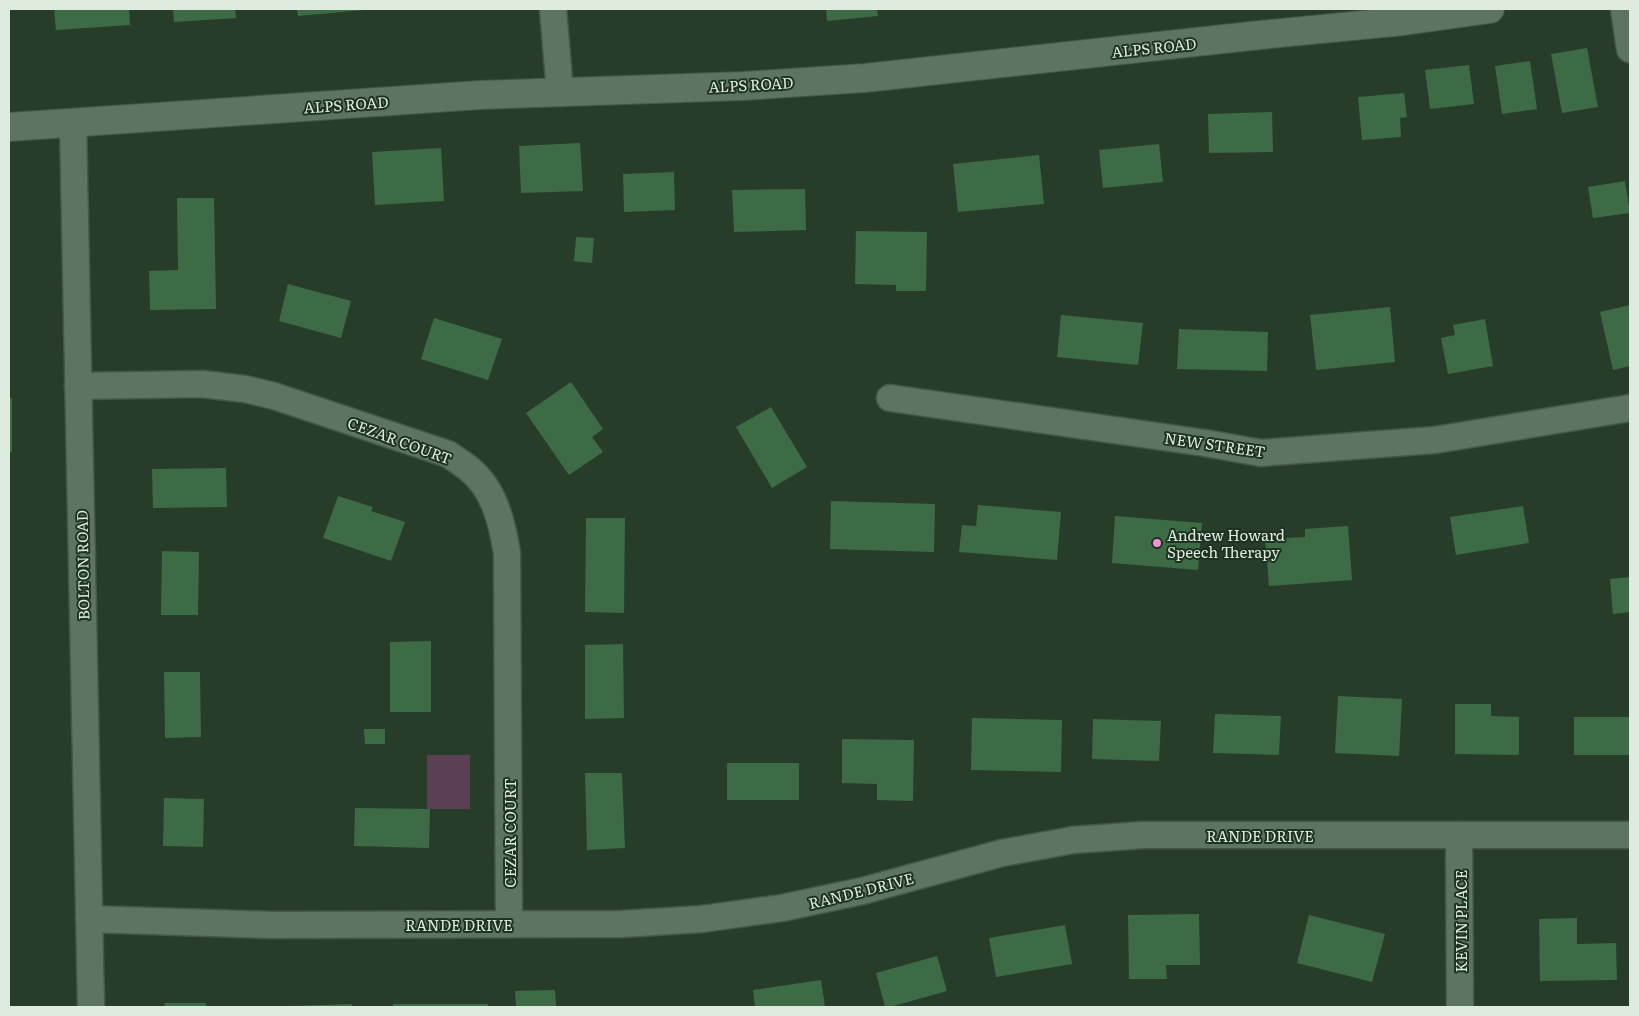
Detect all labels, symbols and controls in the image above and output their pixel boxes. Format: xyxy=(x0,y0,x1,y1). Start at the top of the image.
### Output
street label: ALPS ROAD xyxy=(1110,31,1198,63)
street label: ALPS ROAD xyxy=(708,70,794,98)
street label: ALPS ROAD xyxy=(303,90,389,118)
street label: CEZAR COURT xyxy=(345,410,455,470)
street label: NEW STREET xyxy=(1163,426,1267,462)
street label: BOLTON ROAD xyxy=(70,510,94,620)
place label: Andrew Howard Speech Therapy xyxy=(1167,523,1285,563)
marker: Andrew Howard Speech Therapy xyxy=(1151,537,1163,549)
street label: CEZAR COURT xyxy=(498,778,521,888)
street label: RANDE DRIVE xyxy=(1206,824,1314,847)
street label: RANDE DRIVE xyxy=(806,866,916,914)
street label: KEVIN PLACE xyxy=(1449,870,1472,972)
street label: RANDE DRIVE xyxy=(405,913,513,936)

